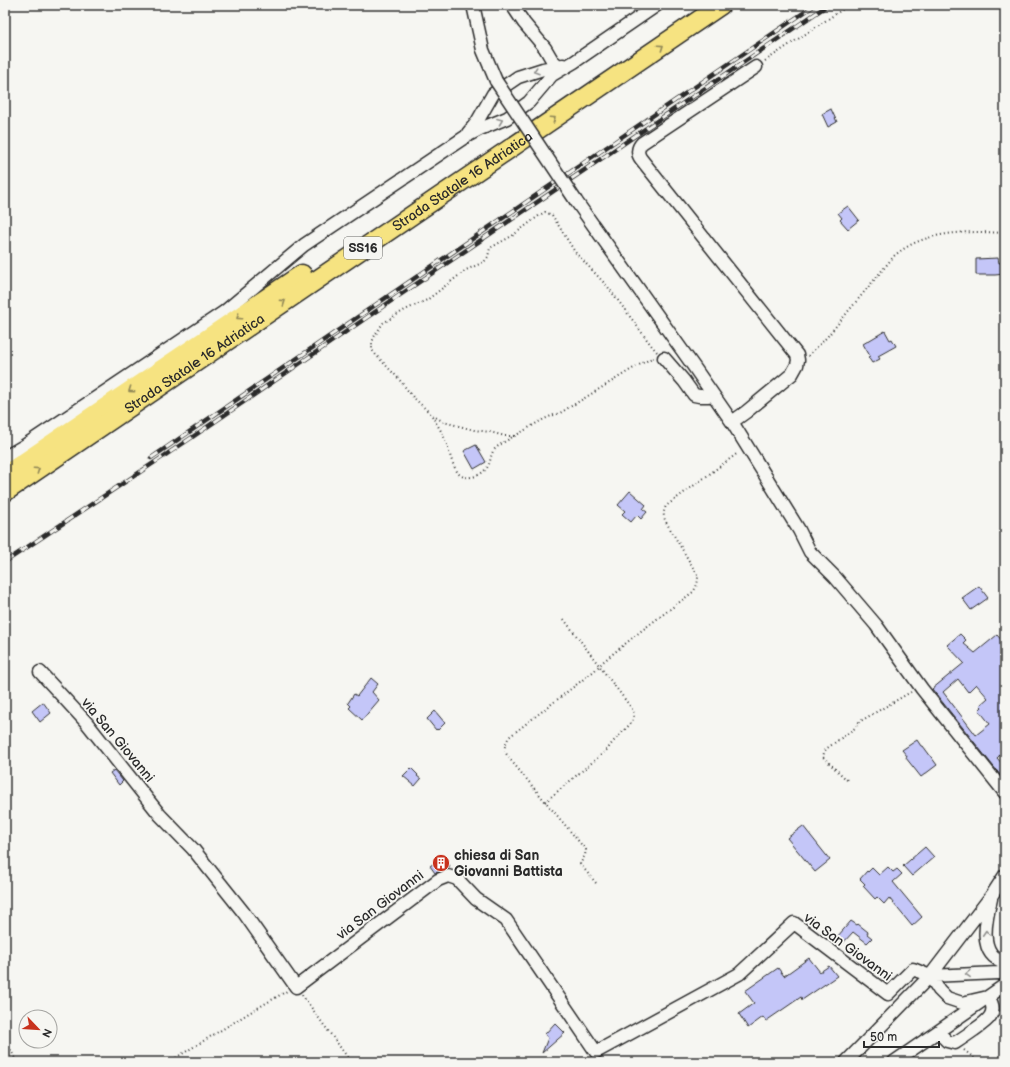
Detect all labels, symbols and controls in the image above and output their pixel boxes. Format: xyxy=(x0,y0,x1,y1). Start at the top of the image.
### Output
one-way arrow xyxy=(657,44,664,52)
one-way arrow xyxy=(533,66,540,75)
one-way arrow xyxy=(497,117,504,125)
one-way arrow xyxy=(549,117,556,124)
street label: Strada Statale 16 Adriatica xyxy=(389,127,536,235)
road number: SS16 xyxy=(344,237,382,259)
one-way arrow xyxy=(279,300,286,307)
street label: Strada Statale 16 Adriatica xyxy=(121,310,268,417)
one-way arrow xyxy=(236,312,243,320)
one-way arrow xyxy=(129,385,136,392)
one-way arrow xyxy=(33,467,40,475)
street label: via San Giovanni xyxy=(77,694,158,786)
place label: chiesa di San Giovanni Battista xyxy=(454,847,563,880)
building icon: chiesa di San Giovanni Battista xyxy=(431,853,451,873)
street label: via San Giovanni xyxy=(332,867,427,944)
street label: via San Giovanni xyxy=(800,909,895,985)
one-way arrow xyxy=(981,930,990,936)
one-way arrow xyxy=(965,970,971,979)
north arrow xyxy=(18,1009,58,1049)
scale bar xyxy=(864,1023,939,1049)
text: N xyxy=(39,1027,54,1040)
text: 50 m xyxy=(870,1030,897,1045)

